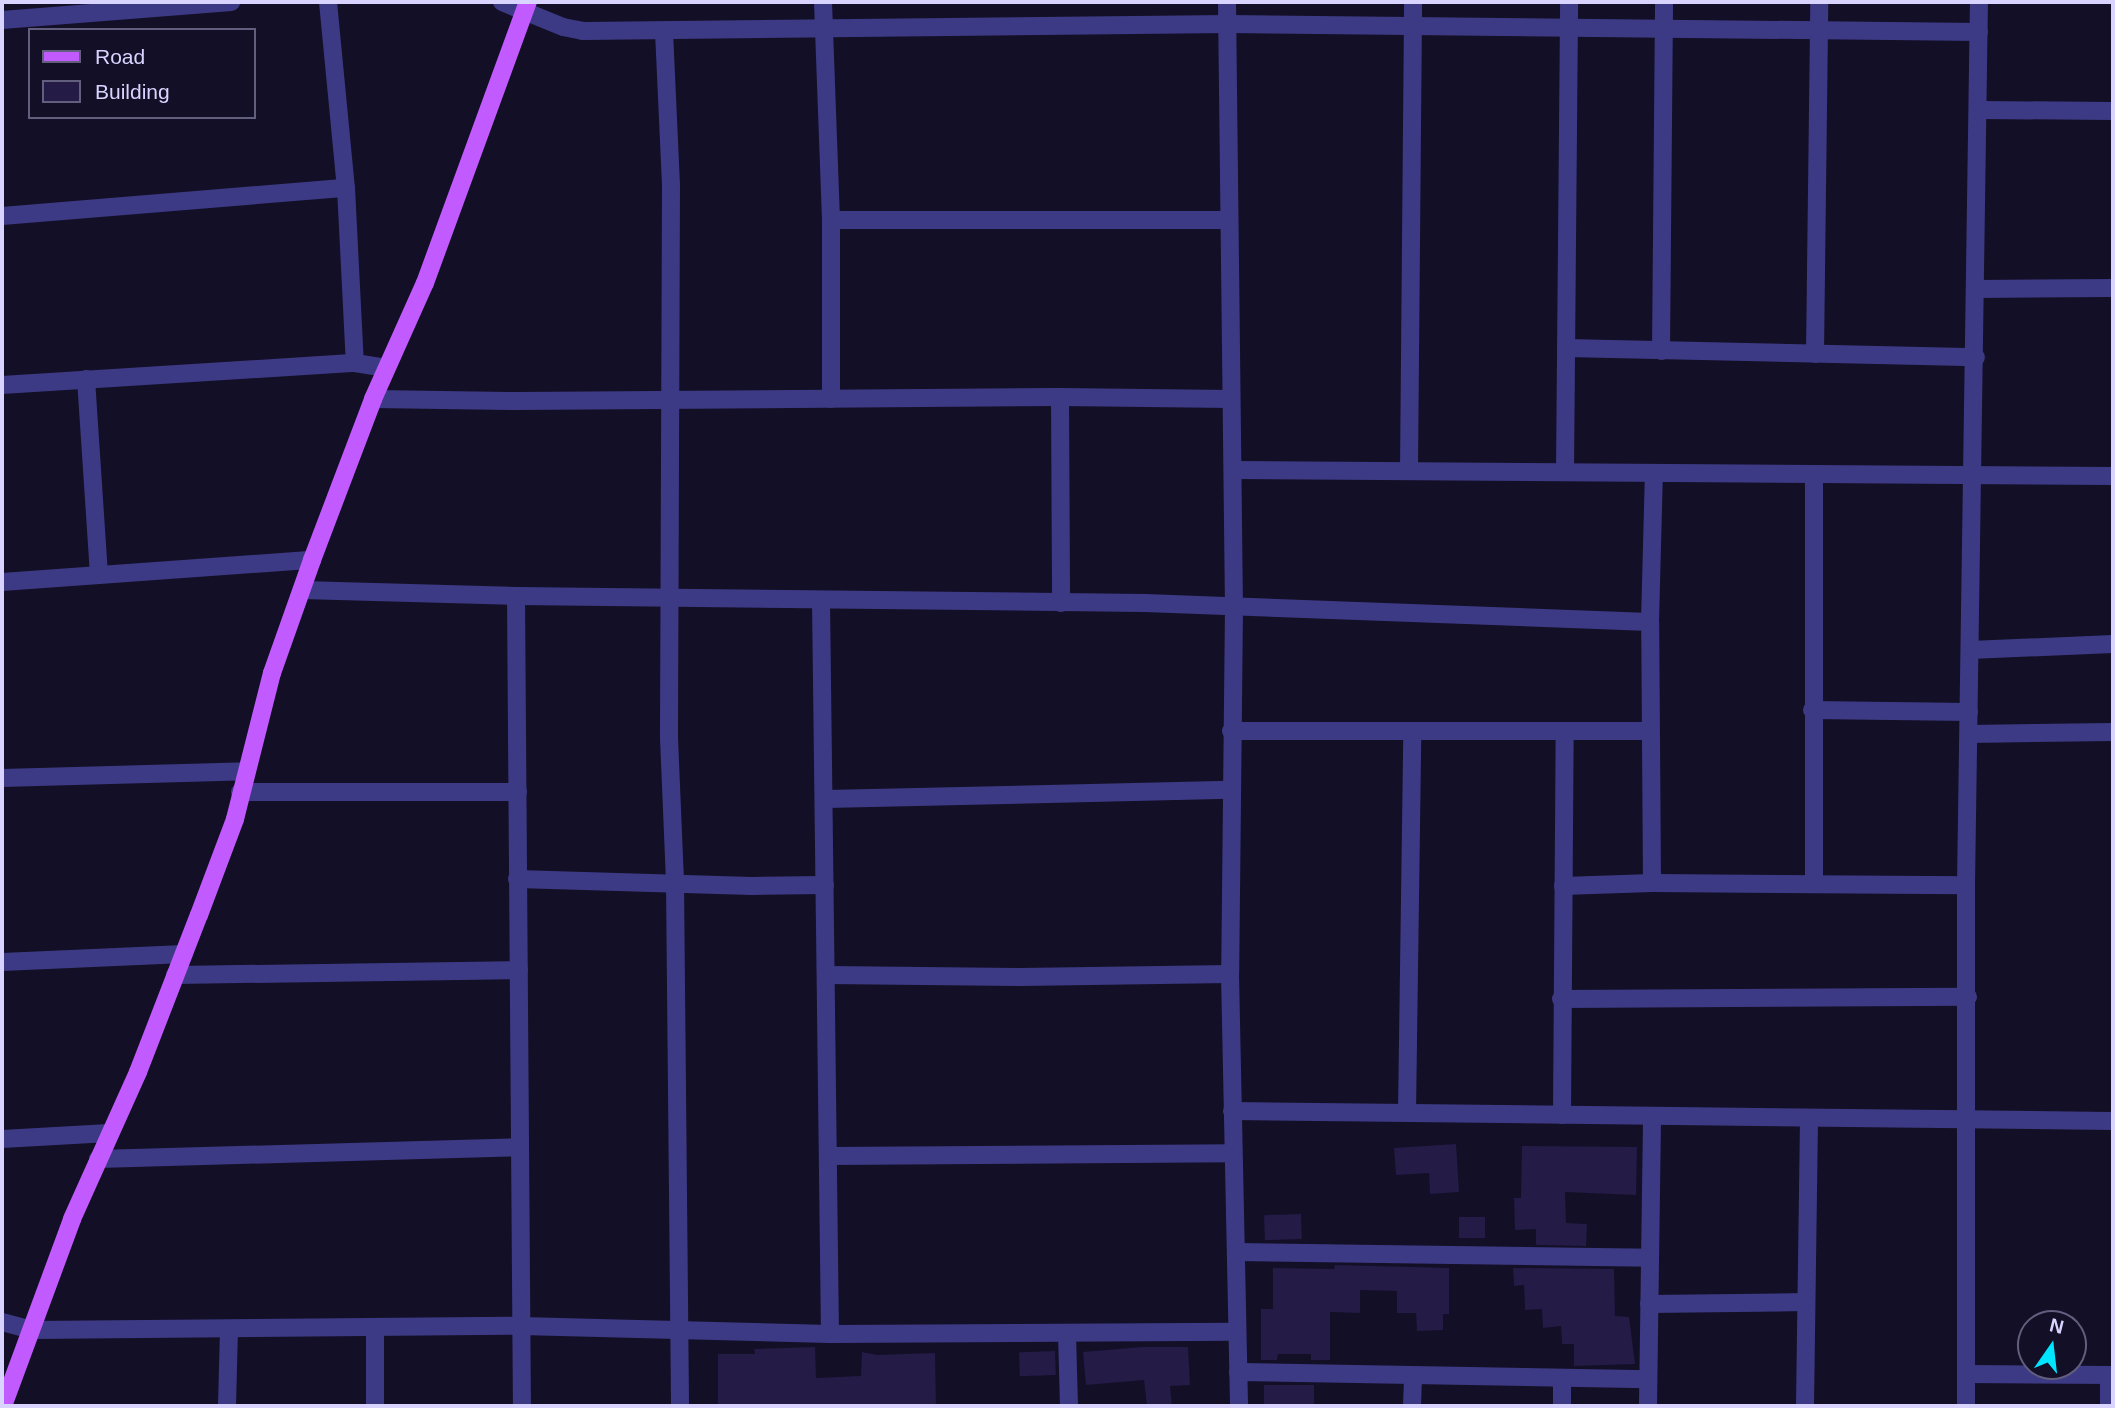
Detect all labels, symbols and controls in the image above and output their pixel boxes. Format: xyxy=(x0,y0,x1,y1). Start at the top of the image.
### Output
legend xyxy=(28,28,256,119)
text: Road xyxy=(95,45,145,68)
text: Building xyxy=(95,80,170,103)
north arrow xyxy=(2017,1310,2087,1380)
text: N xyxy=(2048,1314,2066,1338)

